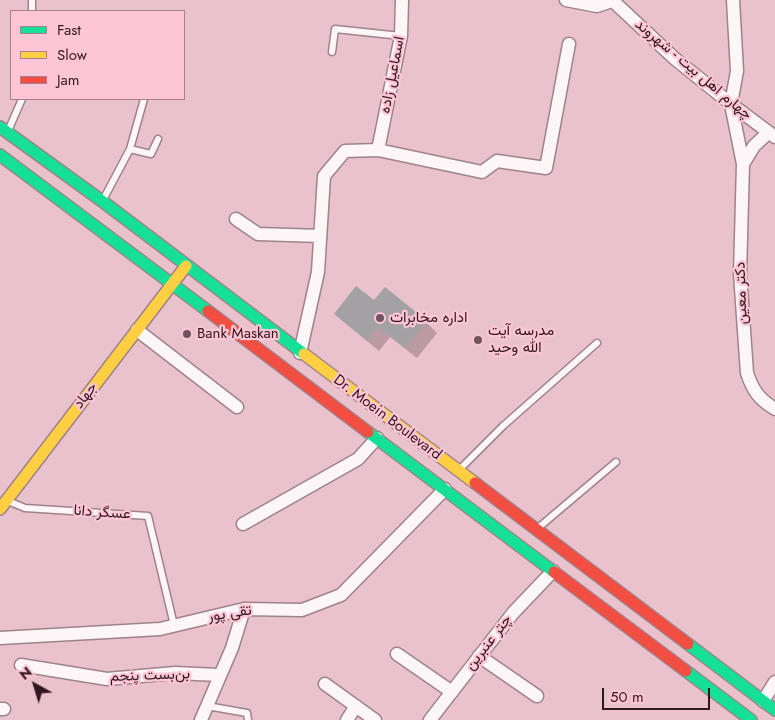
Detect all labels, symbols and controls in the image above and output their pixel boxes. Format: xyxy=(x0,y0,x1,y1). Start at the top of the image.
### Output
legend xyxy=(10,10,185,100)
street label: چهارم اهل بیت - شهروند xyxy=(631,16,755,124)
text: Fast xyxy=(57,19,81,41)
street label: اسماعیل زاده xyxy=(377,35,409,115)
text: Slow xyxy=(57,44,87,66)
text: Jam xyxy=(57,69,80,91)
street label: دکتر معین xyxy=(732,261,752,325)
place label: اداره مخابرات xyxy=(390,309,468,327)
marker: اداره مخابرات xyxy=(374,312,386,324)
place label: مدرسه آیت الله وحید xyxy=(488,322,554,357)
place label: Bank Maskan xyxy=(197,325,279,343)
marker: Bank Maskan xyxy=(181,328,193,340)
marker: مدرسه آیت الله وحید xyxy=(472,334,484,346)
street label: Dr. Moein Boulevard xyxy=(329,371,445,465)
street label: جهاد xyxy=(70,379,102,413)
street label: عسگر دانا xyxy=(73,502,131,524)
street label: تقی پور xyxy=(207,602,253,626)
street label: چتر عنبرین xyxy=(462,612,516,674)
north arrow xyxy=(10,660,60,710)
text: N xyxy=(15,662,36,685)
street label: بن‌بست پنجم xyxy=(110,666,190,686)
scale bar xyxy=(605,678,712,710)
text: 50 m xyxy=(610,686,644,708)

